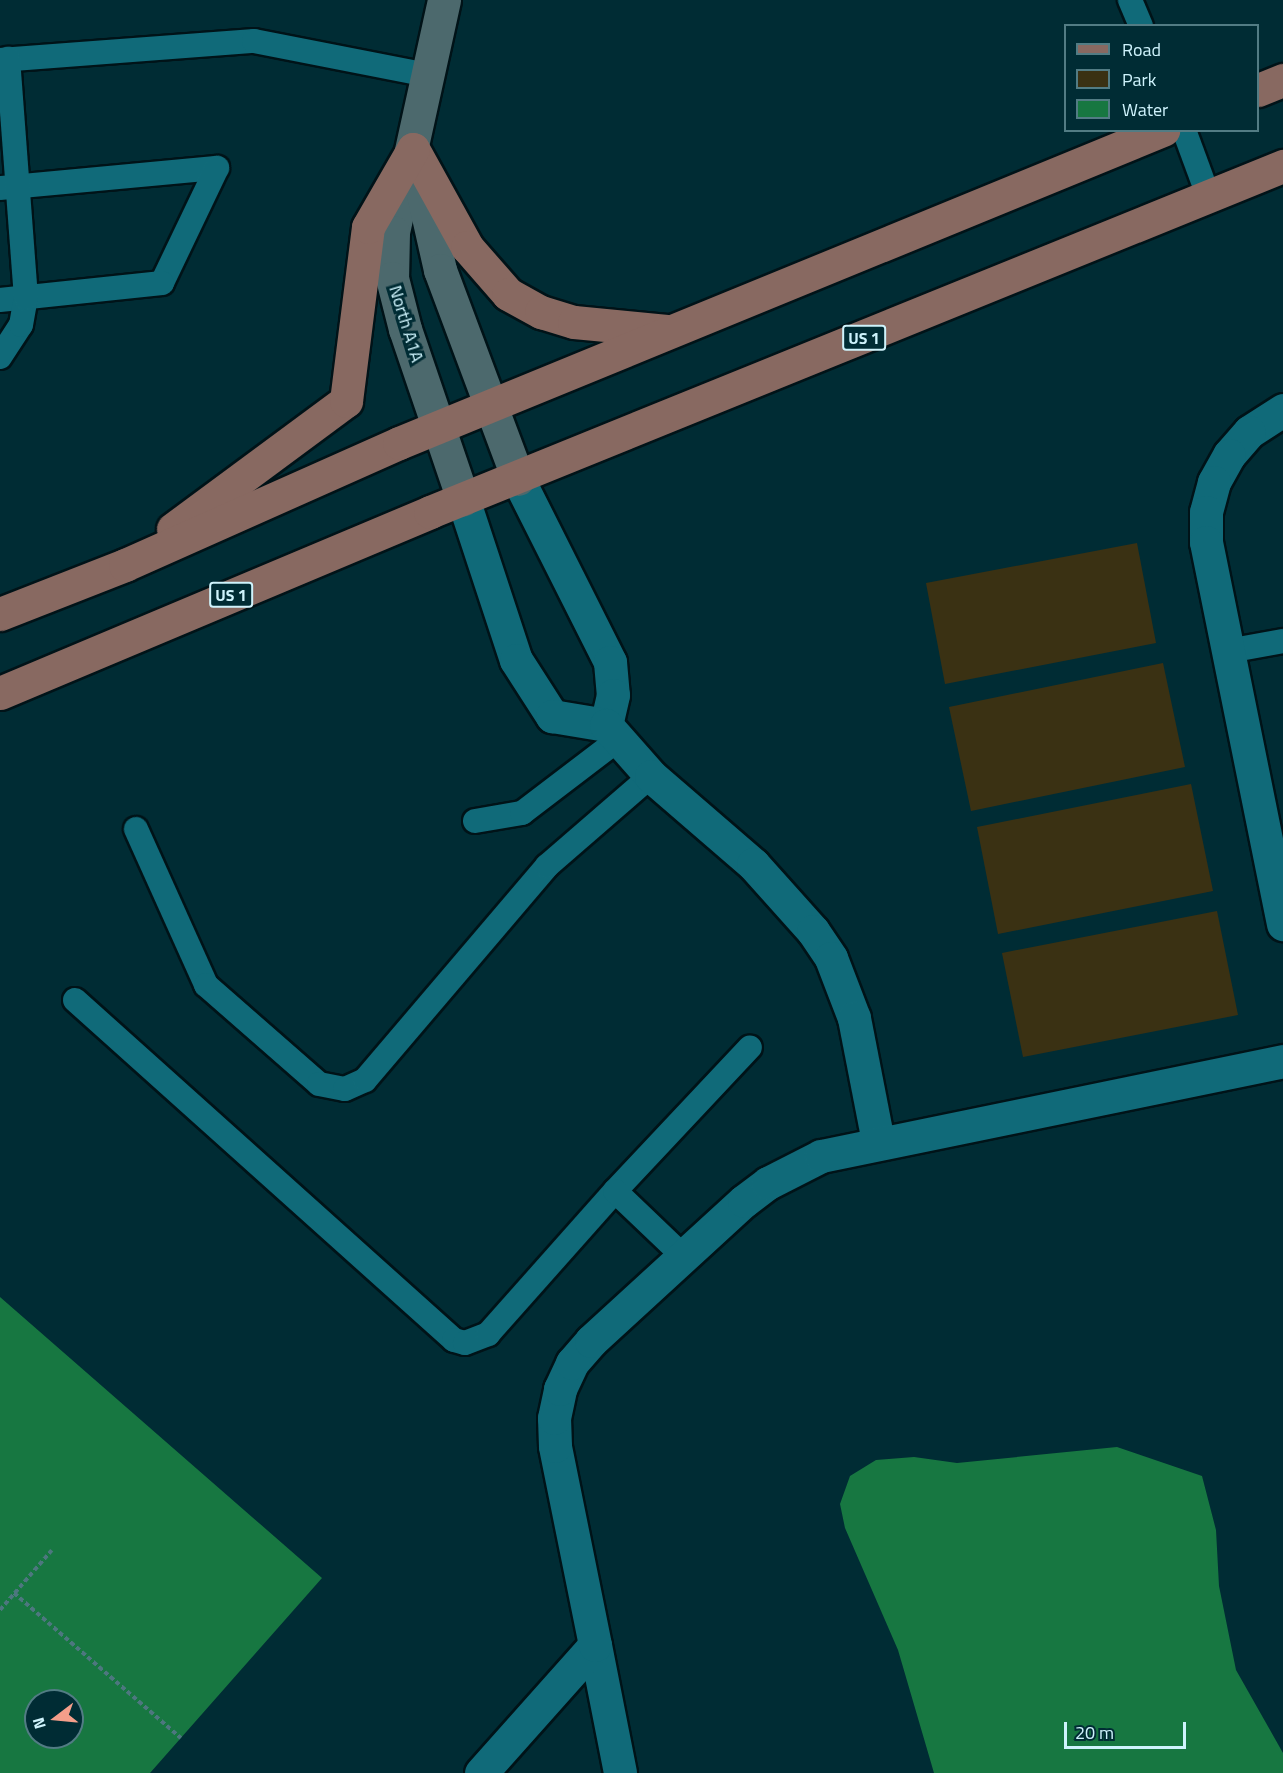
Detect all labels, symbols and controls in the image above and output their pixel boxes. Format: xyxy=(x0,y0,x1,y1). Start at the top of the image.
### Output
legend xyxy=(1064,24,1259,132)
text: Road xyxy=(1122,36,1161,63)
text: Park xyxy=(1122,66,1156,93)
text: Water xyxy=(1122,96,1168,123)
street label: North A1A xyxy=(384,283,428,365)
road number: US 1 xyxy=(842,325,886,351)
road number: US 1 xyxy=(208,582,254,608)
north arrow xyxy=(24,1689,84,1749)
scale bar xyxy=(1067,1710,1188,1748)
text: N xyxy=(26,1715,52,1732)
text: 20 m xyxy=(1075,1719,1114,1746)

